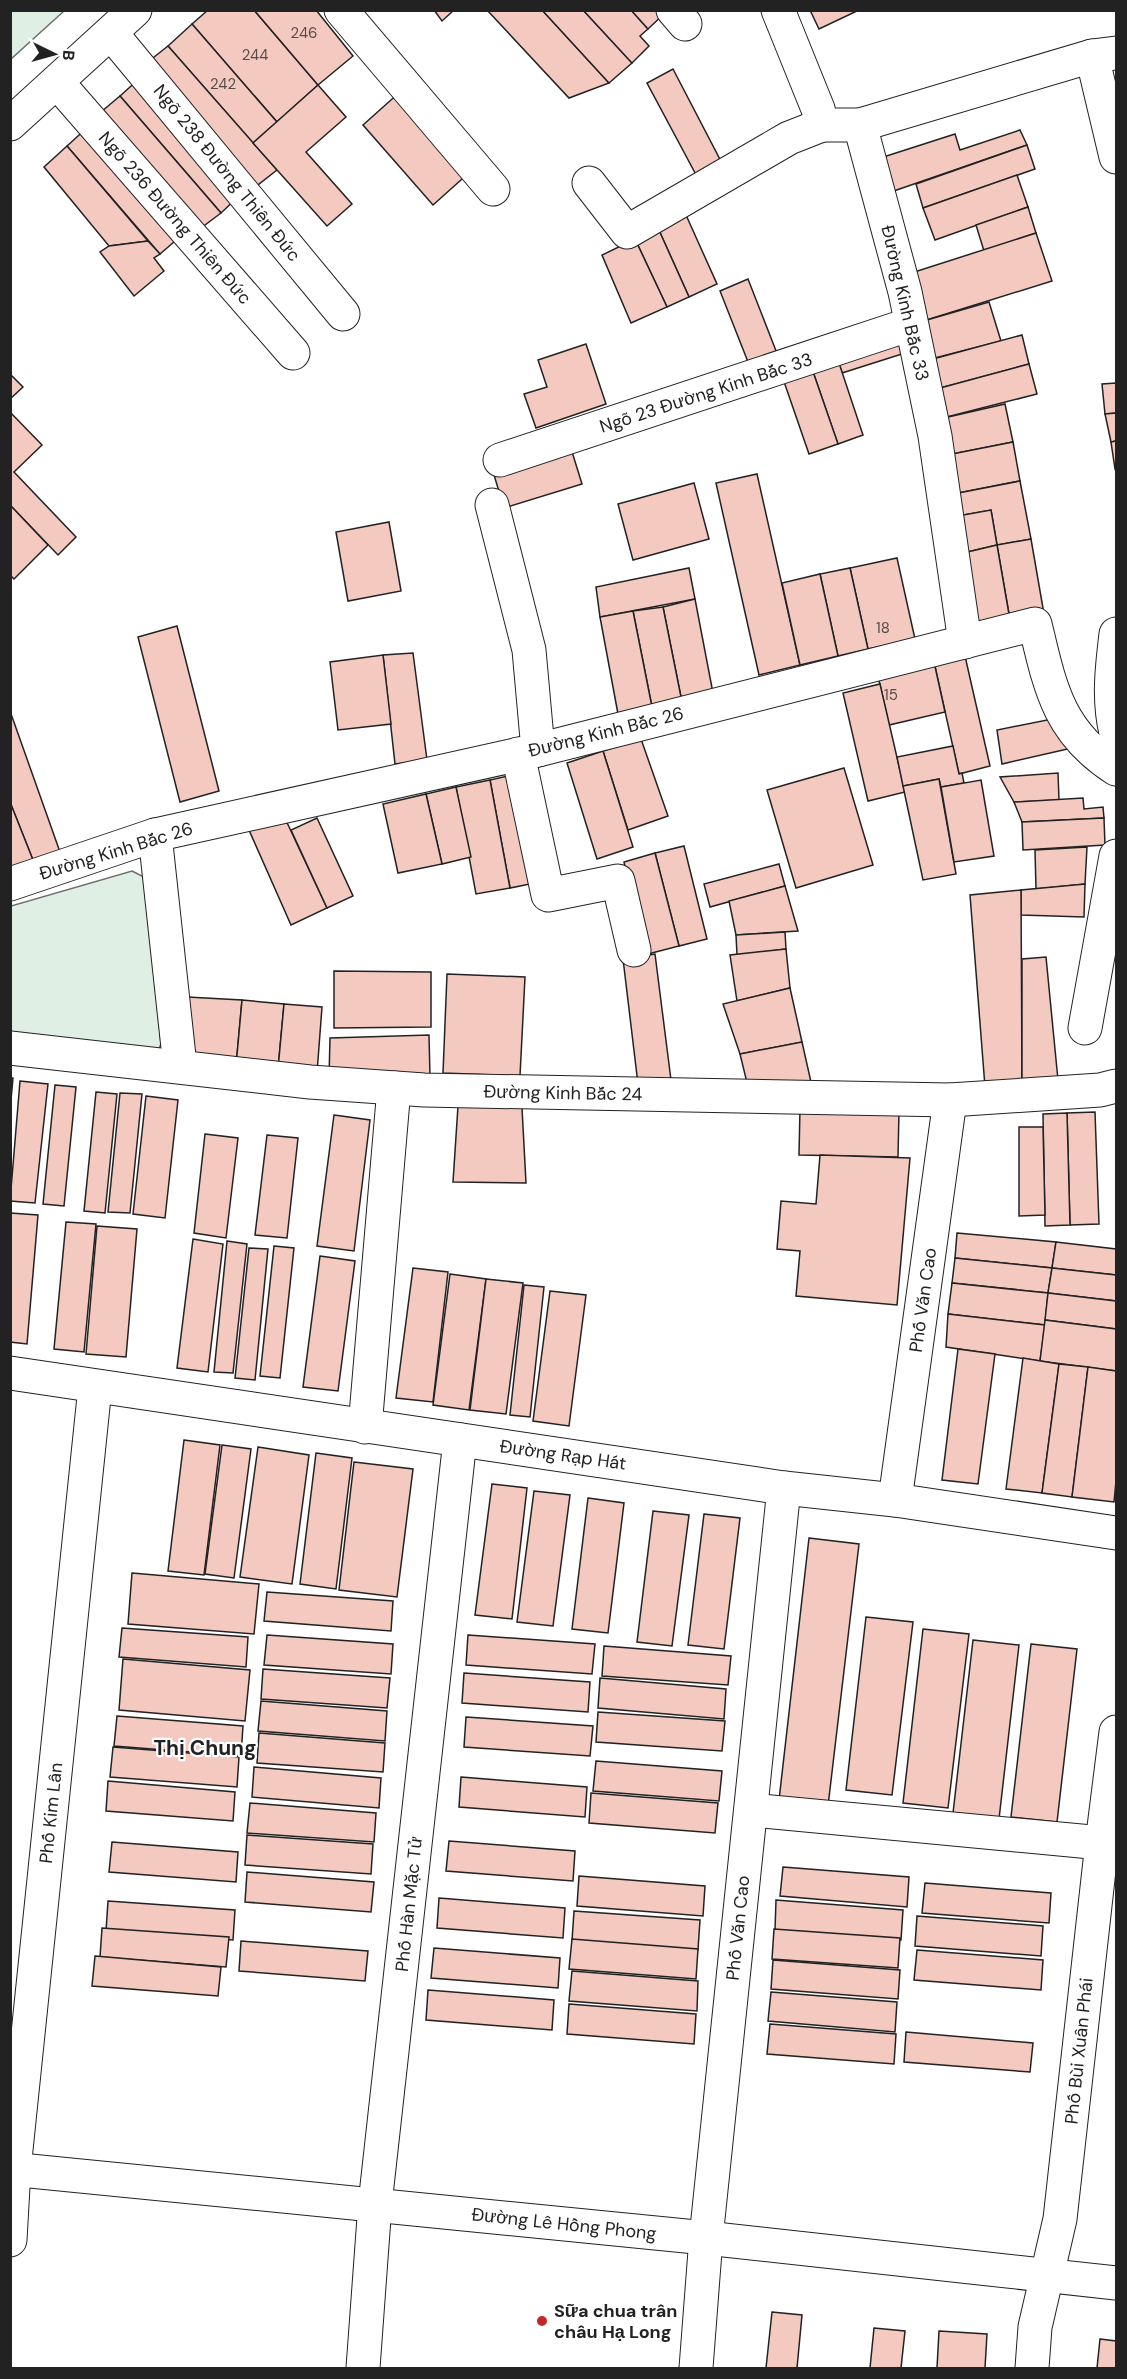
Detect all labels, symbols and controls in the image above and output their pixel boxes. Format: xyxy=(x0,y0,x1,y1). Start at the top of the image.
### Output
house number: 246 xyxy=(291,23,317,43)
north arrow xyxy=(24,24,84,84)
house number: 244 xyxy=(242,45,268,65)
text: B xyxy=(58,49,79,61)
house number: 242 xyxy=(210,74,236,94)
street label: Ngõ 238 Đường Thiên Đức xyxy=(148,79,306,267)
street label: Ngõ 236 Đường Thiên Đức xyxy=(93,126,257,310)
street label: Đường Kinh Bắc 33 xyxy=(875,223,935,383)
street label: Ngõ 23 Đường Kinh Bắc 33 xyxy=(597,347,815,439)
house number: 18 xyxy=(876,618,890,638)
house number: 15 xyxy=(884,685,898,705)
street label: Đường Kinh Bắc 26 xyxy=(526,701,686,763)
street label: Đường Kinh Bắc 26 xyxy=(36,816,196,886)
street label: Đường Kinh Bắc 24 xyxy=(483,1080,643,1106)
street label: Phố Văn Cao xyxy=(904,1246,942,1354)
street label: Đường Rạp Hát xyxy=(498,1434,628,1476)
district label: Thị Chung xyxy=(153,1734,257,1762)
street label: Phố Kim Lân xyxy=(34,1761,68,1865)
street label: Phố Hàn Mặc Tử xyxy=(390,1835,428,1973)
street label: Phố Văn Cao xyxy=(721,1874,755,1982)
street label: Phố Bùi Xuân Phái xyxy=(1059,1977,1099,2125)
street label: Đường Lê Hồng Phong xyxy=(470,2202,658,2246)
place label: Sữa chua trân châu Hạ Long xyxy=(554,2299,677,2344)
marker: Sữa chua trân châu Hạ Long xyxy=(535,2314,549,2328)

